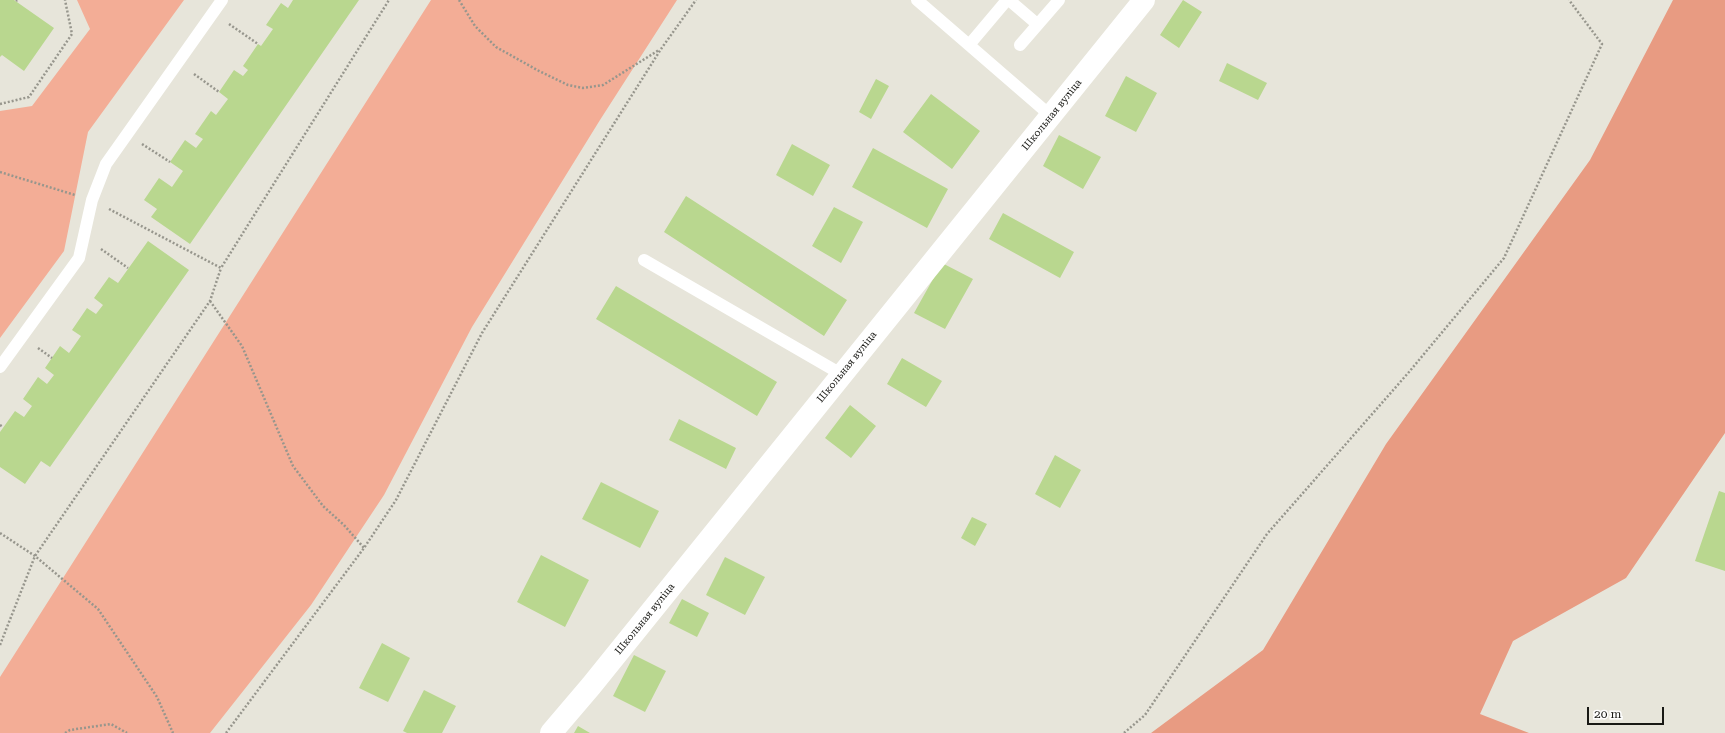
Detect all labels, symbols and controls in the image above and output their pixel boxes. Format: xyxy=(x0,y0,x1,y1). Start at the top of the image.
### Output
street label: Школьная вуліца xyxy=(1020,77,1084,153)
street label: Школьная вуліца xyxy=(815,329,879,405)
street label: Школьная вуліца xyxy=(613,581,677,657)
scale bar xyxy=(1589,699,1666,725)
text: 20 m xyxy=(1594,707,1621,721)

